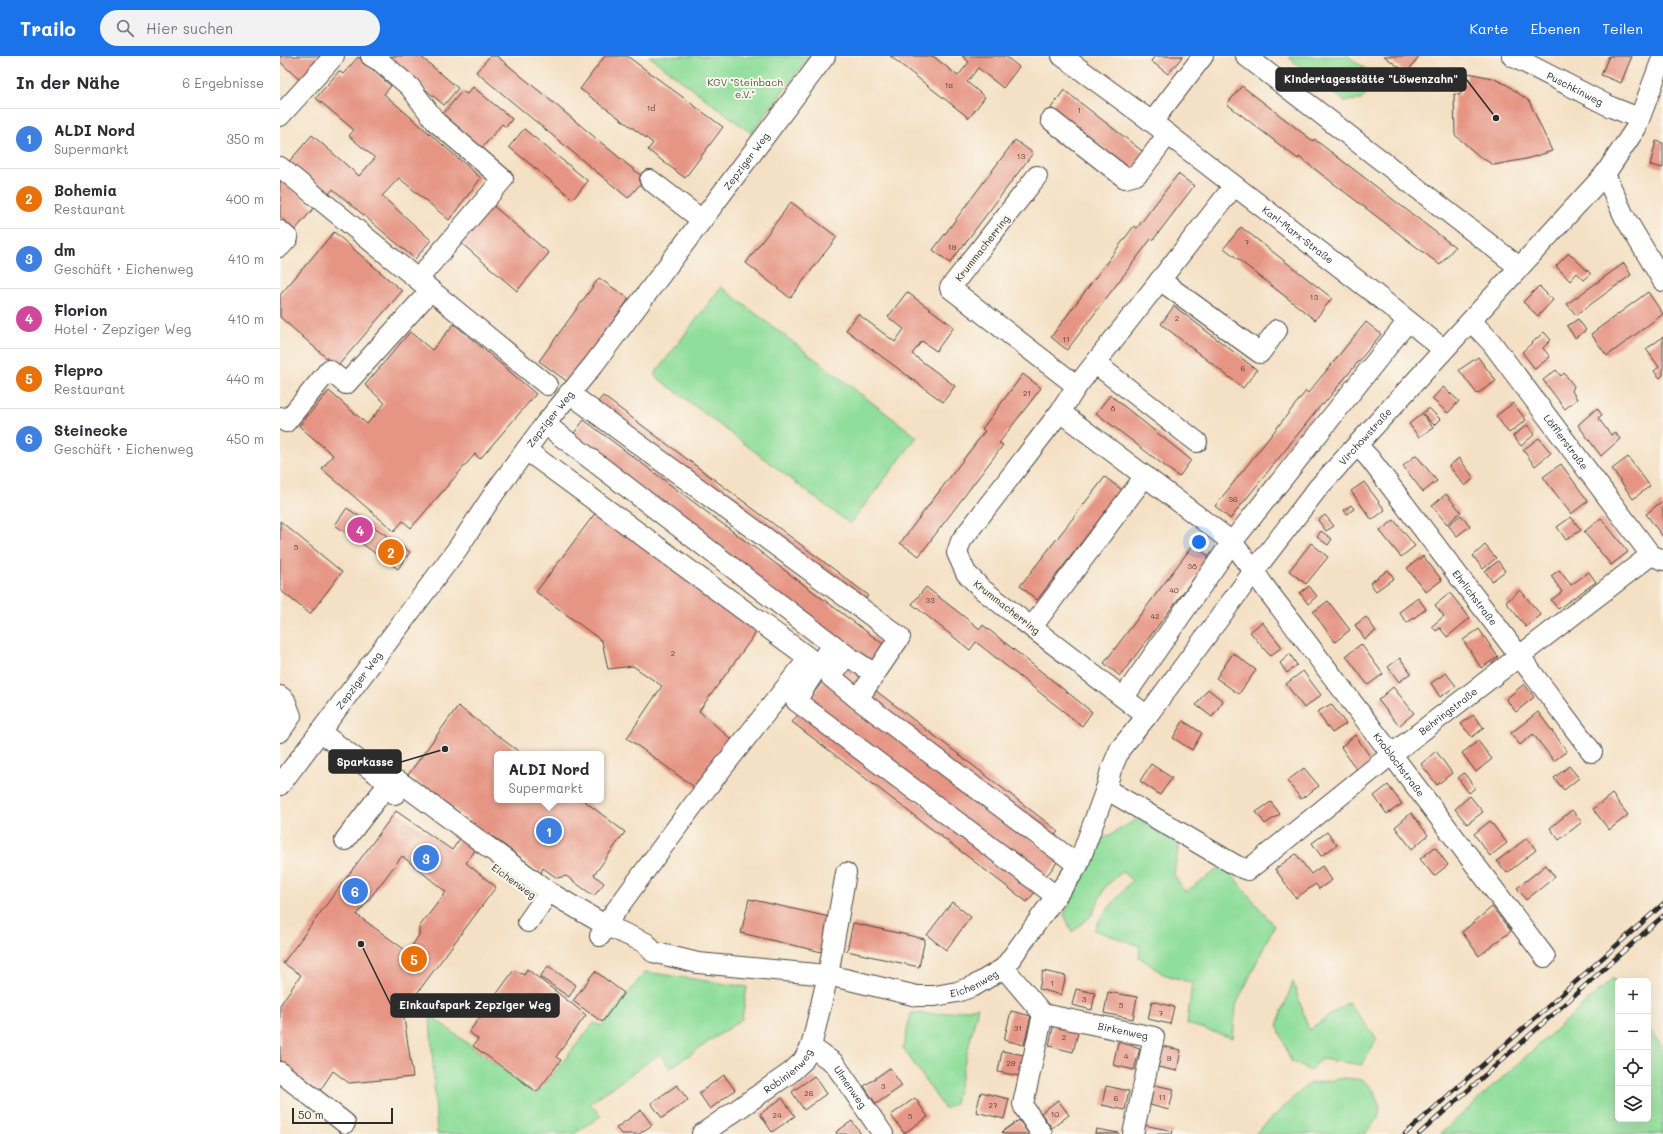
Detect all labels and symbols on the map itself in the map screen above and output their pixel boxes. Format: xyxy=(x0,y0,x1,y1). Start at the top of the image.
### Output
callout: Kindertagesstätte "Löwenzahn" xyxy=(1276,68,1466,91)
street label: Puschkinweg xyxy=(1544,68,1606,109)
text: Kindertagesstätte "Löwenzahn" xyxy=(1284,71,1458,86)
park label: KGV "Steinbach e.V." xyxy=(707,75,783,101)
house number: 1a xyxy=(945,80,953,90)
house number: 1d xyxy=(647,103,655,113)
house number: 1 xyxy=(1077,105,1081,115)
street label: Zepziger Weg xyxy=(720,129,773,193)
house number: 13 xyxy=(1017,151,1025,161)
street label: Karl-Marx-Straße xyxy=(1259,203,1337,267)
street label: Krummacherring xyxy=(952,212,1013,284)
house number: 7 xyxy=(1245,237,1250,247)
house number: 19 xyxy=(948,242,956,252)
house number: 13 xyxy=(1310,292,1318,302)
house number: 2 xyxy=(1175,313,1179,323)
house number: 11 xyxy=(1062,334,1070,344)
house number: 6 xyxy=(1241,363,1246,373)
street label: Zepziger Weg xyxy=(523,387,577,450)
house number: 21 xyxy=(1023,388,1031,398)
house number: 8 xyxy=(1111,403,1116,413)
street label: Virchowstraße xyxy=(1335,405,1395,468)
street label: Löfflerstraße xyxy=(1541,411,1591,472)
house number: 36 xyxy=(1228,494,1238,504)
pin: 4 xyxy=(347,515,373,545)
your location xyxy=(1189,532,1209,552)
pin: 2 xyxy=(378,537,404,567)
house number: 5 xyxy=(294,542,299,552)
house number: 38 xyxy=(1187,561,1197,571)
street label: Ehrlichstraße xyxy=(1449,567,1501,628)
street label: Krummacherring xyxy=(971,577,1043,638)
house number: 40 xyxy=(1169,585,1179,595)
house number: 33 xyxy=(925,595,935,605)
house number: 42 xyxy=(1150,611,1160,621)
street label: Zepziger Weg xyxy=(332,648,385,712)
house number: 2 xyxy=(671,648,675,658)
street label: Behringstraße xyxy=(1416,684,1480,738)
street label: Knoblochstraße xyxy=(1370,730,1428,799)
callout: Sparkasse xyxy=(329,750,401,773)
text: Sparkasse xyxy=(337,754,394,769)
pin: 1 xyxy=(536,816,562,846)
pin: 3 xyxy=(413,843,439,873)
street label: Eichenweg xyxy=(489,860,539,902)
pin: 6 xyxy=(342,876,368,906)
pin: 5 xyxy=(401,944,427,974)
street label: Eichenweg xyxy=(949,966,1001,1000)
house number: 1 xyxy=(1050,978,1054,988)
callout: Einkaufspark Zepziger Weg xyxy=(391,994,559,1017)
house number: 3 xyxy=(1082,994,1087,1004)
text: Einkaufspark Zepziger Weg xyxy=(399,997,552,1012)
house number: 5 xyxy=(1119,1000,1124,1010)
house number: 7 xyxy=(1159,1008,1164,1018)
street label: Birkenweg xyxy=(1097,1019,1150,1043)
house number: 31 xyxy=(1014,1023,1022,1033)
house number: 2 xyxy=(1062,1032,1066,1042)
street label: Robinienweg xyxy=(760,1046,816,1096)
house number: 4 xyxy=(1124,1051,1129,1061)
house number: 9 xyxy=(1167,1053,1172,1063)
house number: 29 xyxy=(1006,1058,1016,1068)
street label: Ulmenweg xyxy=(831,1063,870,1111)
house number: 3 xyxy=(881,1081,886,1091)
house number: 26 xyxy=(804,1088,814,1098)
house number: 11 xyxy=(1158,1092,1166,1102)
house number: 6 xyxy=(1114,1093,1119,1103)
house number: 27 xyxy=(989,1100,998,1110)
scale bar xyxy=(292,1106,393,1125)
house number: 10 xyxy=(1051,1109,1059,1119)
house number: 24 xyxy=(772,1110,782,1120)
house number: 5 xyxy=(908,1111,913,1121)

